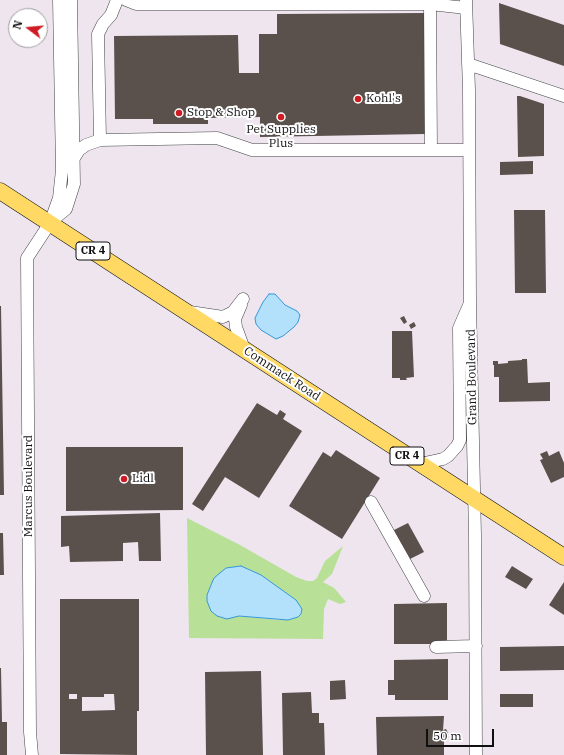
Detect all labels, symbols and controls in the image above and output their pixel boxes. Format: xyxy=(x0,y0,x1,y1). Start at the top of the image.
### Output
north arrow xyxy=(8,8,48,48)
text: N xyxy=(9,19,25,31)
place label: Kohl's xyxy=(366,92,401,106)
marker: Kohl's xyxy=(353,94,363,104)
place label: Stop & Shop xyxy=(187,106,255,120)
marker: Stop & Shop xyxy=(174,108,184,118)
marker: Pet Supplies Plus xyxy=(276,112,286,122)
place label: Pet Supplies Plus xyxy=(246,123,316,151)
road number: CR 4 xyxy=(76,242,110,260)
street label: Grand Boulevard xyxy=(464,329,480,425)
street label: Commack Road xyxy=(241,344,323,404)
street label: Marcus Boulevard xyxy=(22,435,36,537)
road number: CR 4 xyxy=(390,447,424,465)
place label: Lidl xyxy=(132,472,154,486)
marker: Lidl xyxy=(119,474,129,484)
scale bar xyxy=(428,721,496,747)
text: 50 m xyxy=(433,728,462,743)

